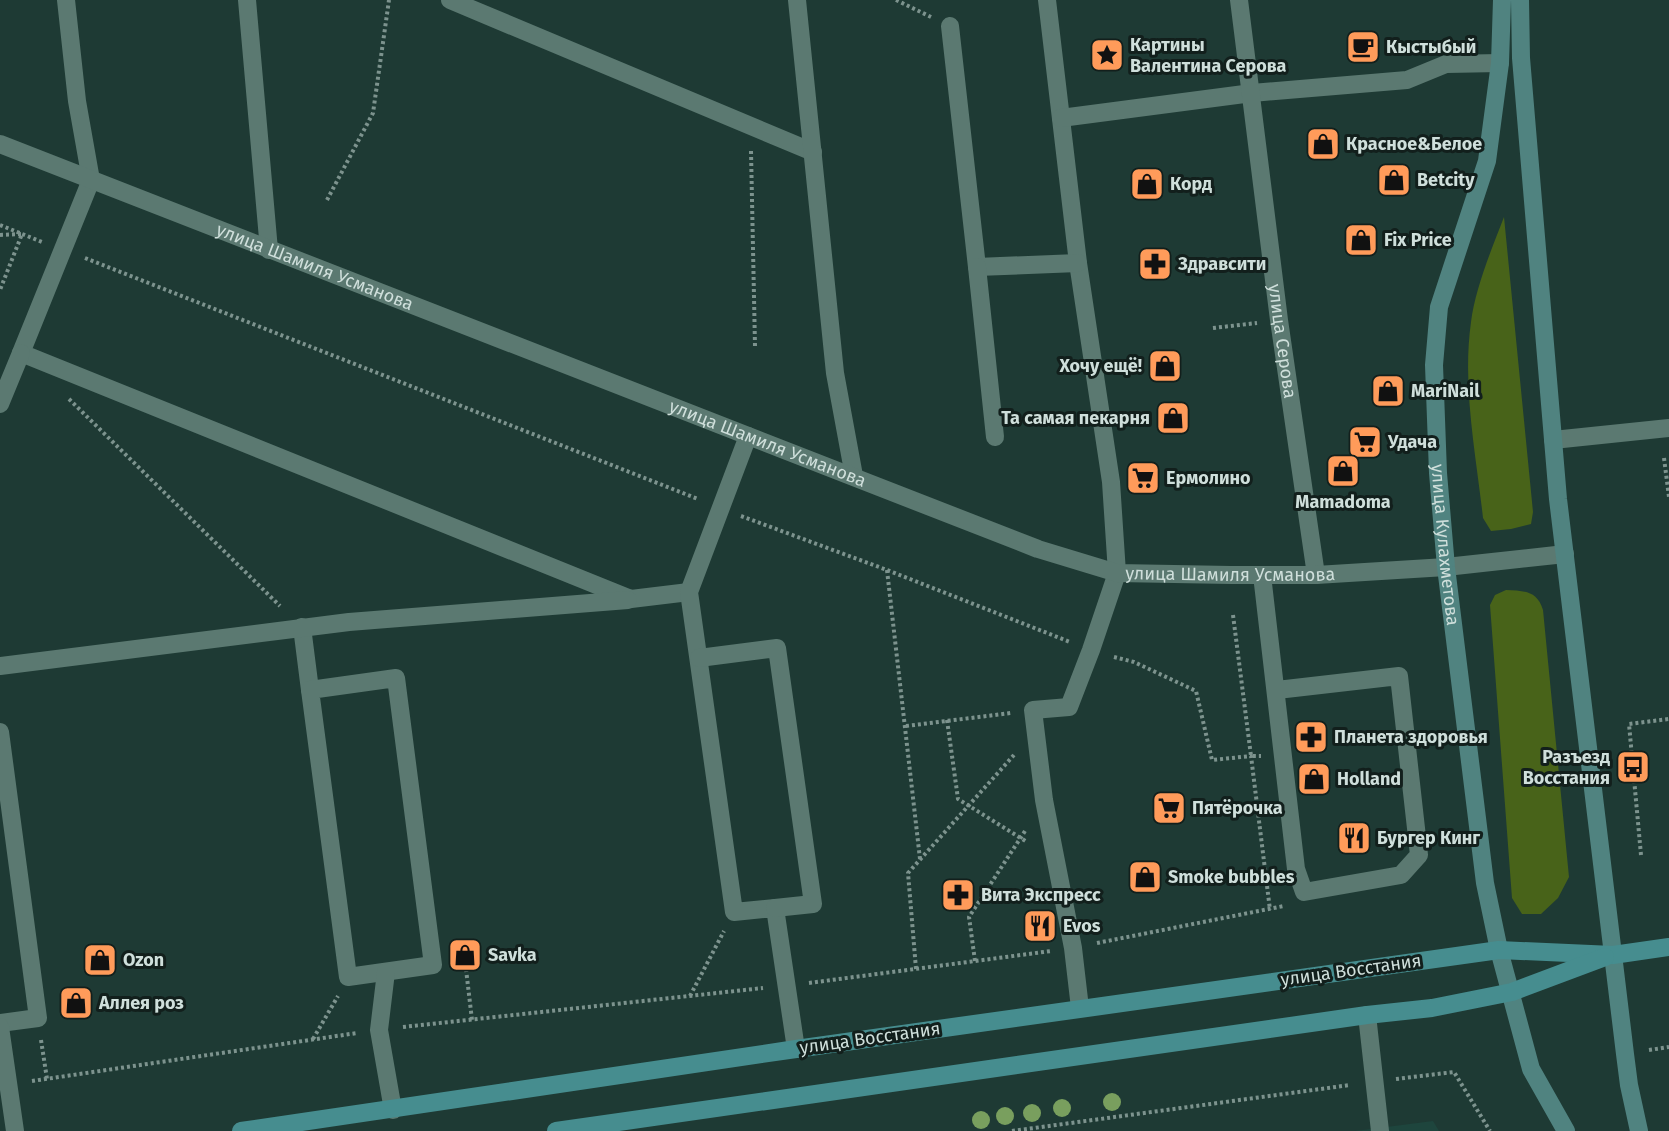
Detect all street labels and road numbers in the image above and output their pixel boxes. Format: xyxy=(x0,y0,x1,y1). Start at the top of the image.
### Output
street label: улица Шамиля Усманова xyxy=(213,218,417,315)
street label: улица Серова xyxy=(1264,283,1301,400)
street label: улица Шамиля Усманова xyxy=(666,395,869,492)
street label: улица Кулахметова xyxy=(1427,464,1464,627)
street label: улица Шамиля Усманова xyxy=(1125,562,1336,586)
street label: улица Восстания xyxy=(1279,949,1423,991)
street label: улица Восстания xyxy=(798,1017,942,1059)

